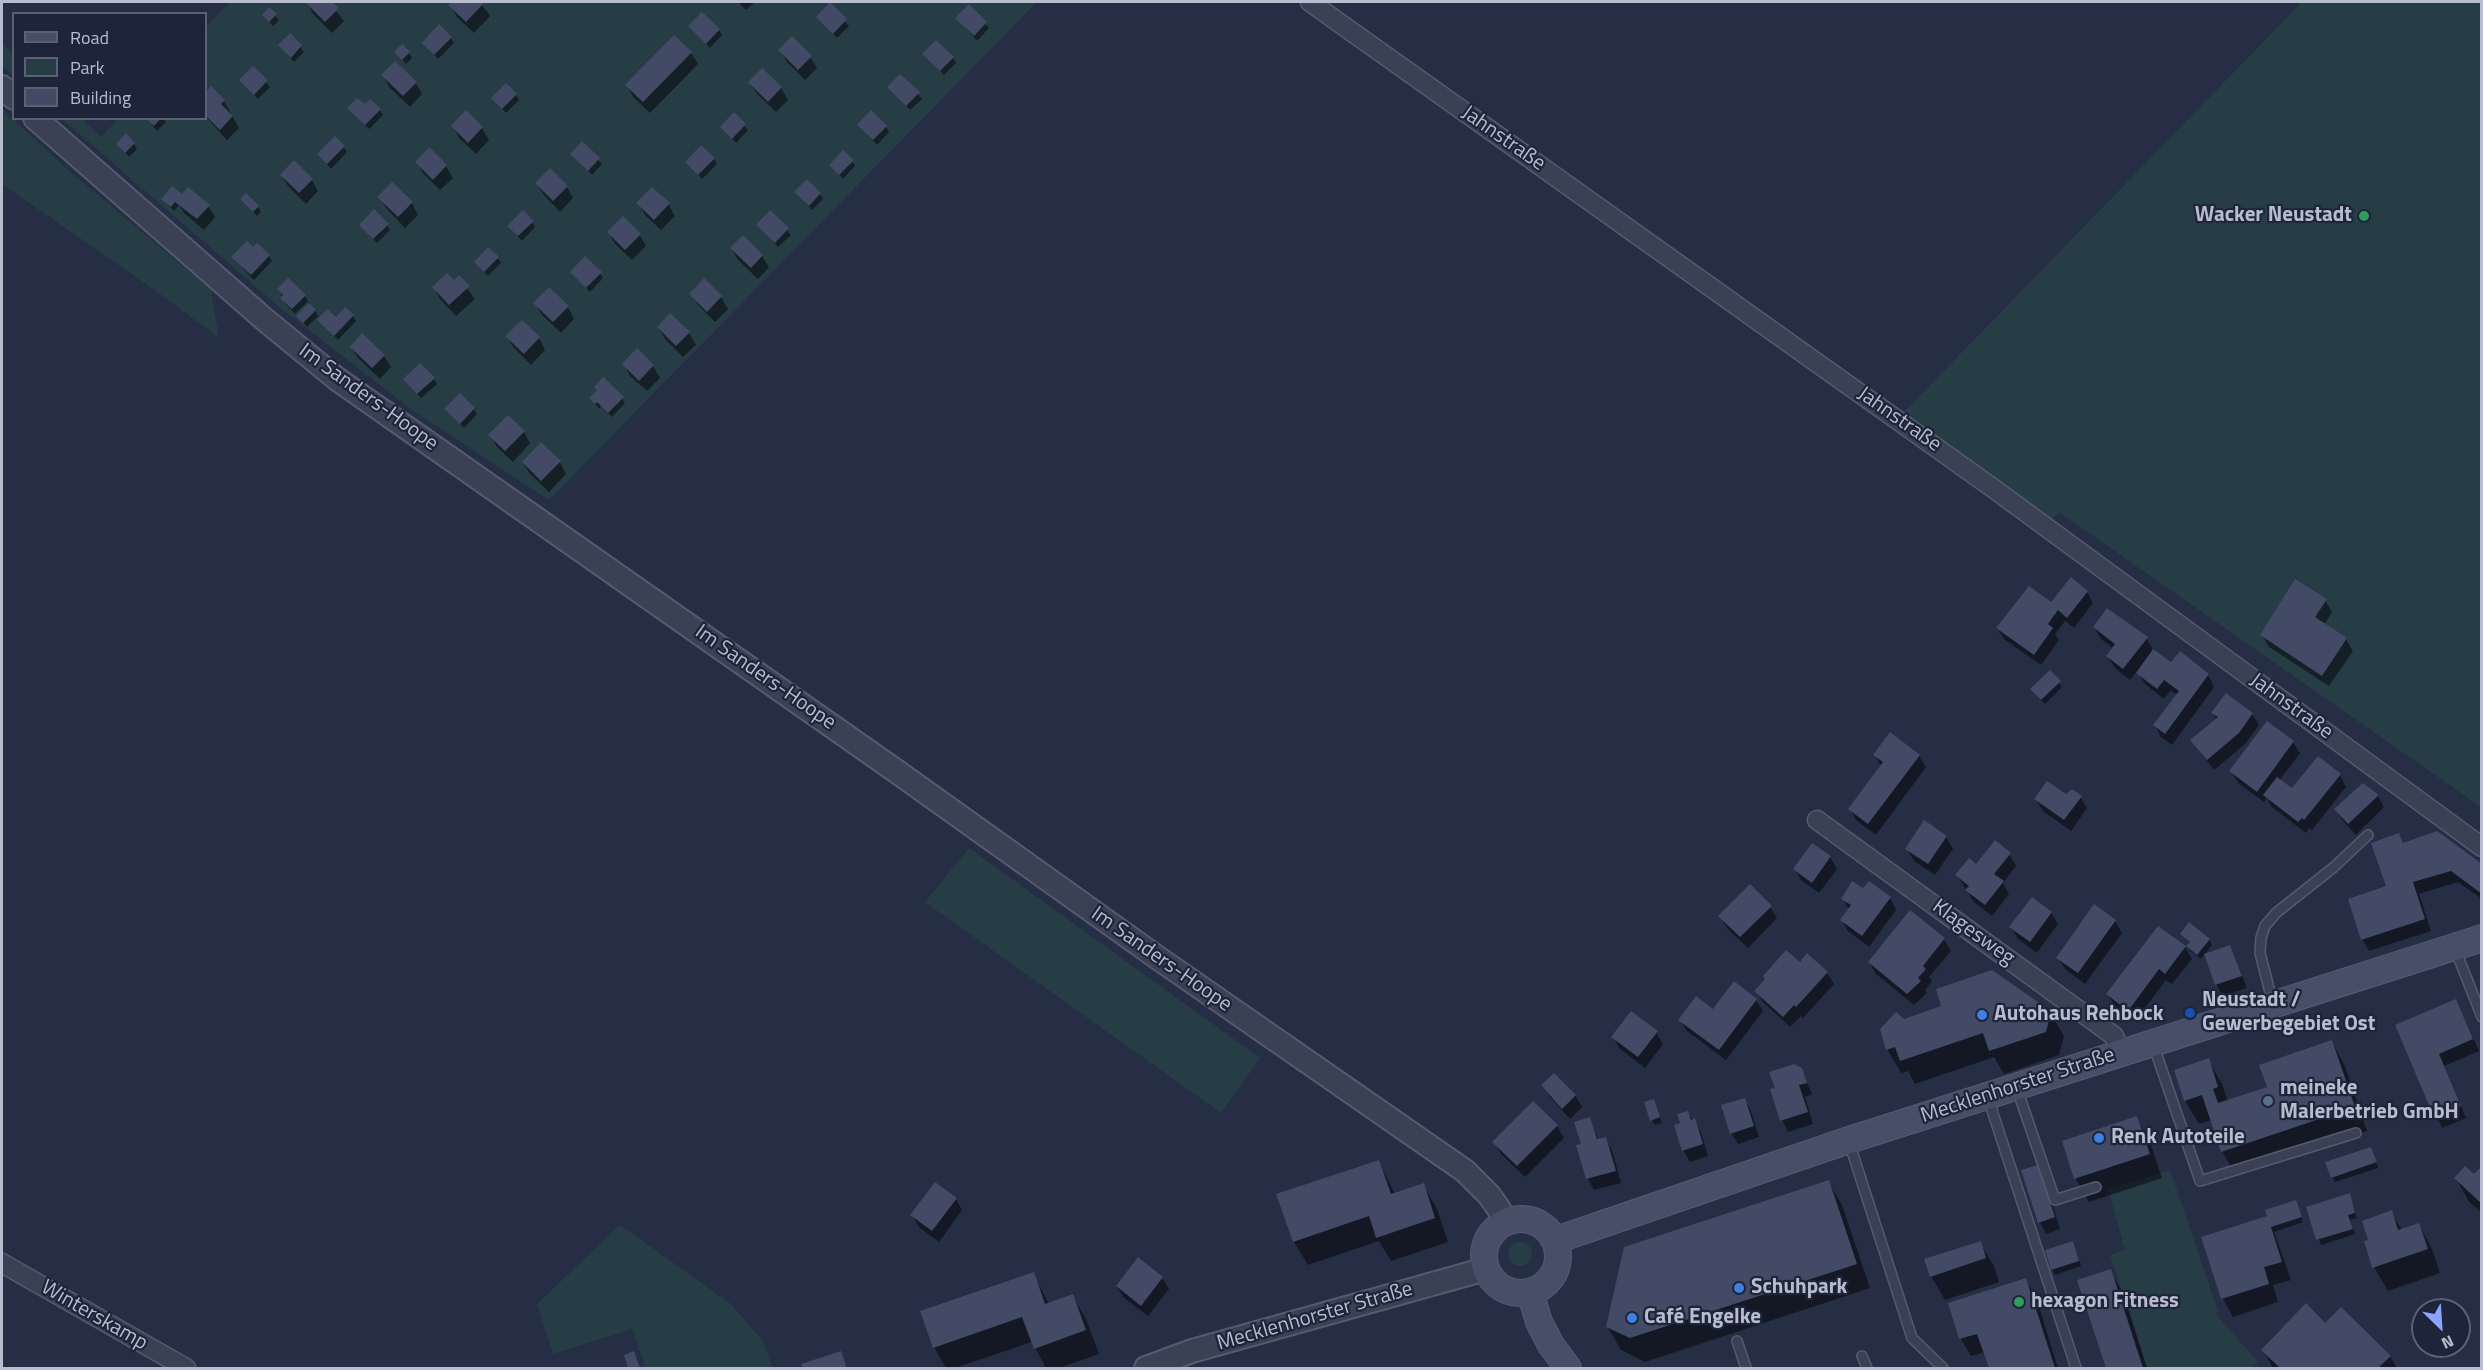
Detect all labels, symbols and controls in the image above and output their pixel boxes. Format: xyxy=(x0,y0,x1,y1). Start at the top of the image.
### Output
legend xyxy=(12,12,207,120)
text: Road xyxy=(70,24,109,51)
text: Park xyxy=(70,54,104,81)
text: Building xyxy=(70,84,131,111)
street label: Jahnstraße xyxy=(1456,101,1550,177)
place label: Wacker Neustadt xyxy=(2195,203,2352,229)
marker: Wacker Neustadt xyxy=(2357,209,2371,223)
street label: Im Sanders-Hoope xyxy=(293,339,443,457)
street label: Jahnstraße xyxy=(1852,382,1946,458)
street label: Im Sanders-Hoope xyxy=(690,620,840,736)
street label: Jahnstraße xyxy=(2244,668,2338,746)
street label: Klagesweg xyxy=(1927,895,2019,971)
street label: Im Sanders-Hoope xyxy=(1086,902,1236,1018)
place label: Neustadt / Gewerbegebiet Ost xyxy=(2202,988,2375,1038)
place label: Autohaus Rehbock xyxy=(1994,1002,2164,1028)
marker: Neustadt / Gewerbegebiet Ost xyxy=(2183,1006,2197,1020)
marker: Autohaus Rehbock xyxy=(1975,1008,1989,1022)
street label: Mecklenhorster Straße xyxy=(1918,1043,2118,1129)
place label: meineke Malerbetrieb GmbH xyxy=(2280,1076,2459,1126)
marker: meineke Malerbetrieb GmbH xyxy=(2261,1094,2275,1108)
place label: Renk Autoteile xyxy=(2111,1125,2245,1151)
marker: Renk Autoteile xyxy=(2092,1131,2106,1145)
street label: Winterskamp xyxy=(36,1275,152,1357)
place label: Schuhpark xyxy=(1751,1275,1847,1301)
street label: Mecklenhorster Straße xyxy=(1214,1277,1416,1357)
marker: Schuhpark xyxy=(1732,1281,1746,1295)
place label: hexagon Fitness xyxy=(2031,1289,2179,1315)
marker: hexagon Fitness xyxy=(2012,1295,2026,1309)
north arrow xyxy=(2411,1298,2471,1358)
place label: Café Engelke xyxy=(1644,1305,1761,1331)
marker: Café Engelke xyxy=(1625,1311,1639,1325)
text: N xyxy=(2438,1329,2458,1356)

